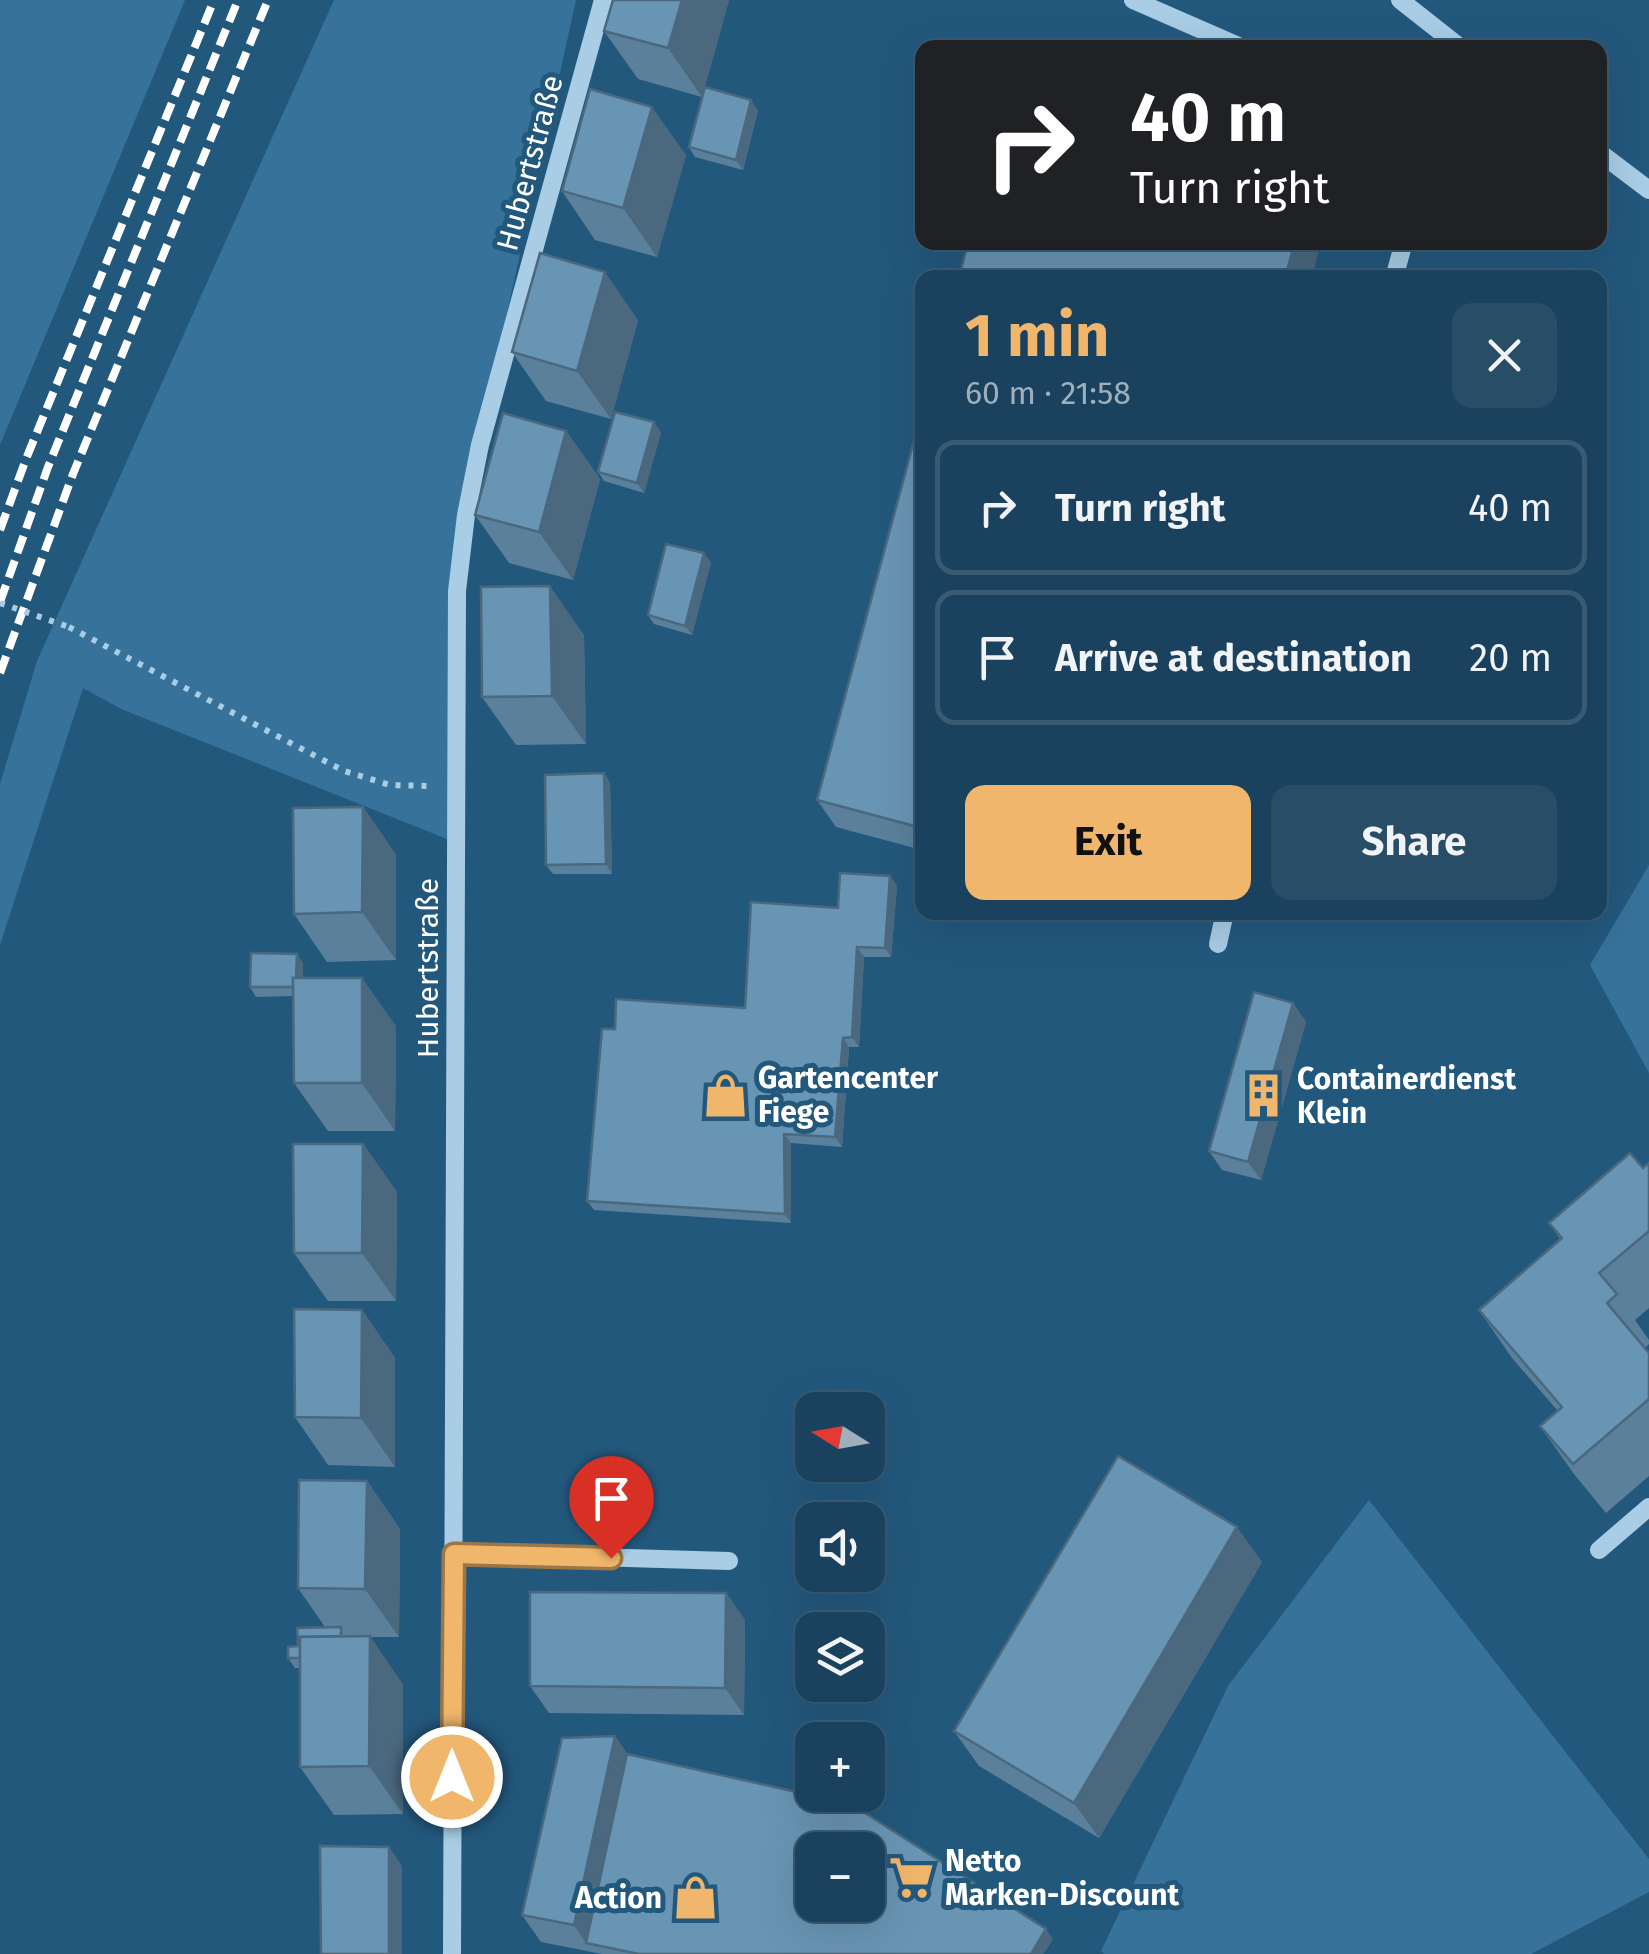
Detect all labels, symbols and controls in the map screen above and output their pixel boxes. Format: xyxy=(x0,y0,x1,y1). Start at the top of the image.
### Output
street label: Hubertstraße xyxy=(489,71,571,255)
text: 40 m xyxy=(1130,76,1286,160)
icon: right xyxy=(965,80,1095,210)
text: Turn right xyxy=(1130,161,1329,215)
text: 1 min xyxy=(965,300,1109,372)
button: close xyxy=(1452,303,1557,408)
text: 60 m · 21:58 xyxy=(965,374,1131,412)
icon: right xyxy=(970,480,1025,535)
text: Turn right xyxy=(1055,485,1225,531)
text: 40 m xyxy=(1468,485,1552,531)
icon: arrive xyxy=(970,630,1025,685)
text: Arrive at destination xyxy=(1055,635,1412,681)
text: 20 m xyxy=(1469,635,1552,681)
button: Exit xyxy=(965,785,1251,900)
button: Share xyxy=(1271,785,1557,900)
street label: Hubertstraße xyxy=(410,878,446,1058)
place label: Gartencenter Fiege xyxy=(758,1060,939,1130)
place label: Containerdienst Klein xyxy=(1297,1061,1516,1131)
shop icon: Gartencenter Fiege xyxy=(701,1071,749,1119)
building icon: Containerdienst Klein xyxy=(1240,1072,1288,1120)
north arrow xyxy=(795,1392,885,1482)
map controls xyxy=(795,1392,885,1922)
pin xyxy=(569,1456,654,1559)
icon: arrive xyxy=(584,1471,639,1526)
button: sound xyxy=(795,1502,885,1592)
button: layers xyxy=(795,1612,885,1702)
button: + xyxy=(795,1722,885,1812)
position arrow xyxy=(400,1725,504,1829)
button: − xyxy=(795,1832,885,1922)
place label: Netto Marken-Discount xyxy=(945,1843,1180,1913)
supermarket icon: Netto Marken-Discount xyxy=(888,1854,936,1902)
shop icon: Action xyxy=(671,1874,719,1922)
place label: Action xyxy=(574,1880,662,1916)

